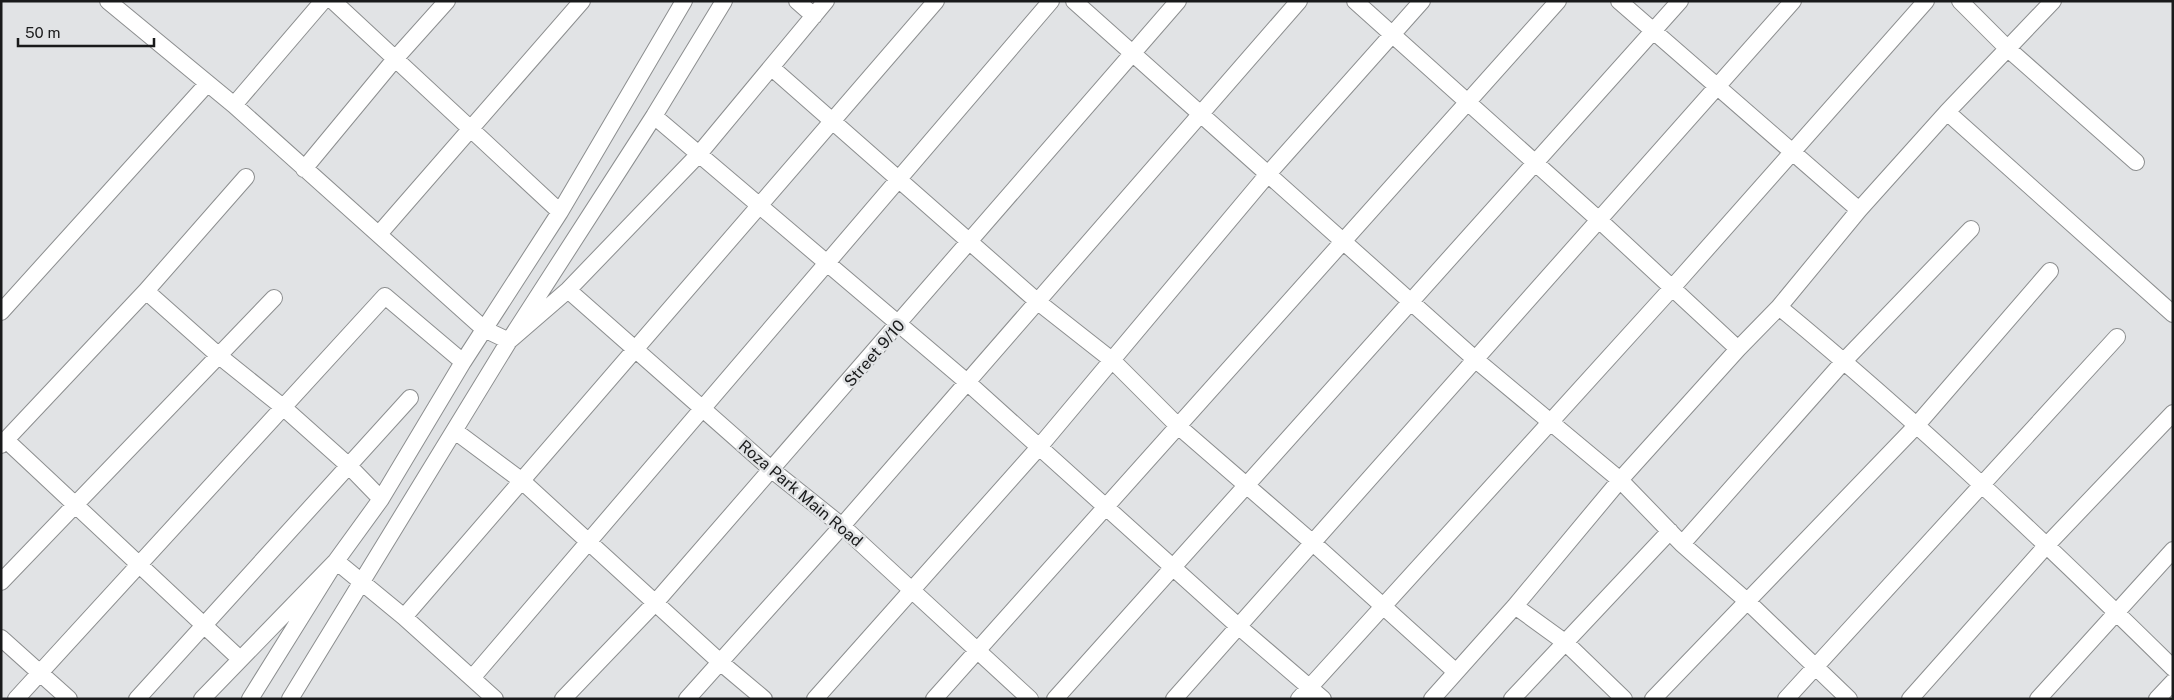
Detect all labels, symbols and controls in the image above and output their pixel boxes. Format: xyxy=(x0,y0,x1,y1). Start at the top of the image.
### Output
scale bar xyxy=(18,15,154,47)
text: 50 m xyxy=(25,24,60,41)
street label: Street 9/10 xyxy=(840,316,909,391)
street label: Roza Park Main Road xyxy=(735,436,867,551)

